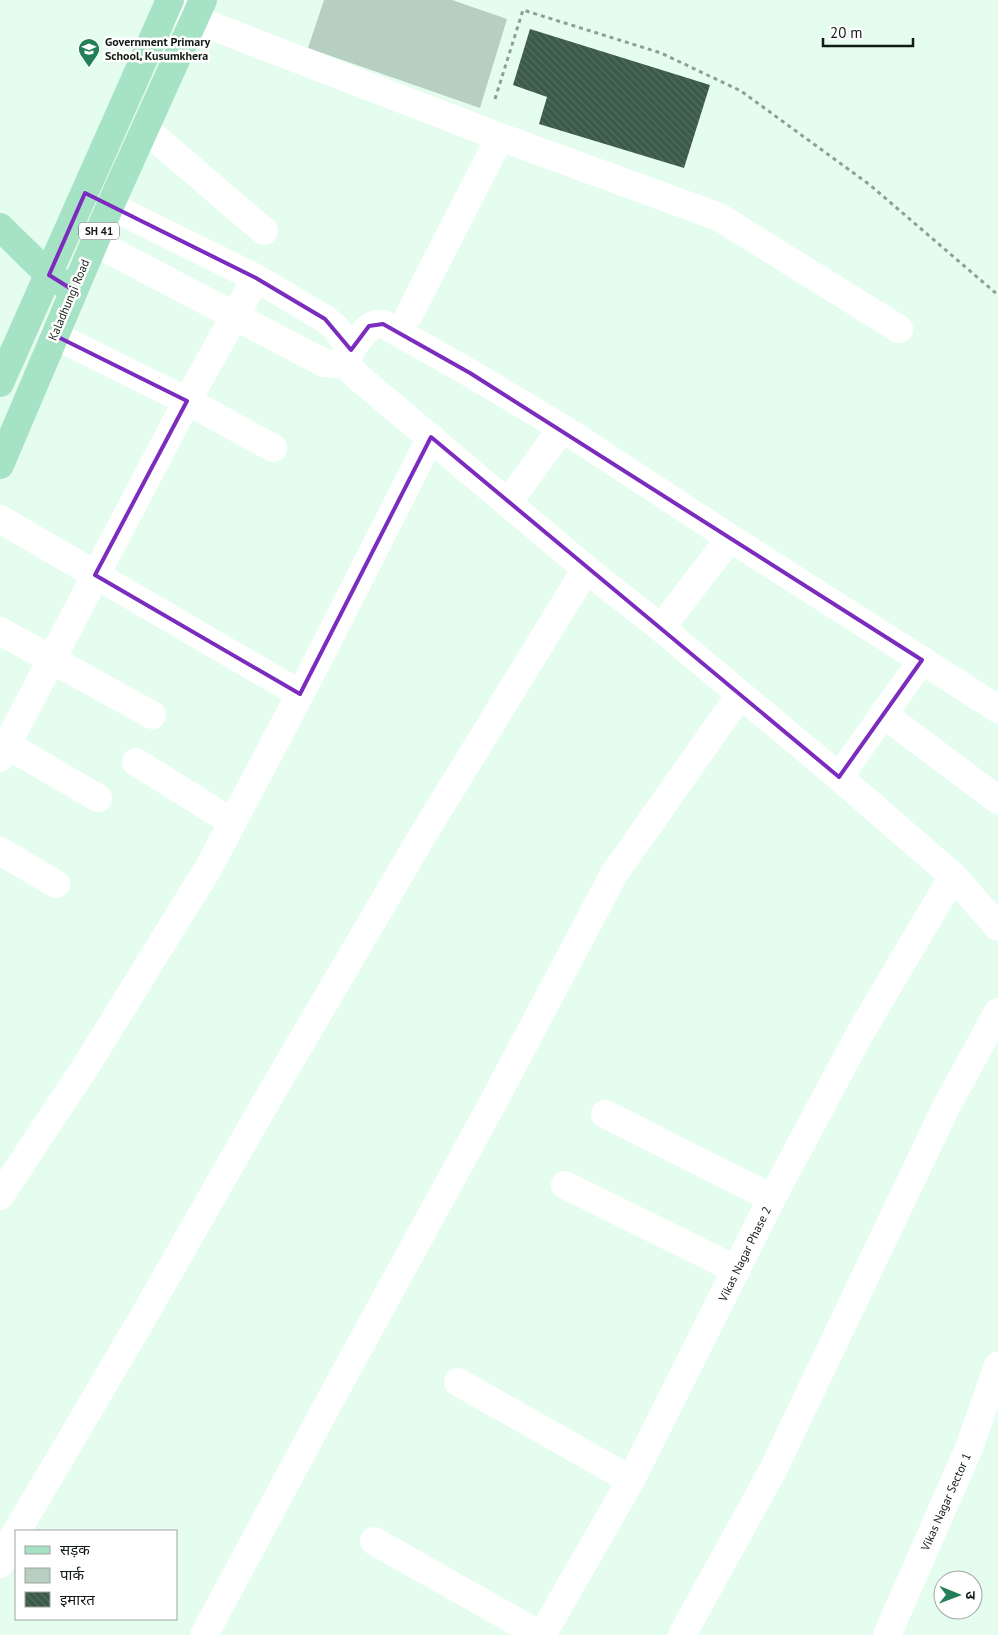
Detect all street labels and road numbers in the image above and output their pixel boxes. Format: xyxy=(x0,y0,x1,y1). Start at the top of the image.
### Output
road number: SH 41 xyxy=(79,222,119,240)
street label: Kaladhungi Road xyxy=(45,257,92,343)
street label: Vikas Nagar Phase 2 xyxy=(715,1204,774,1305)
street label: Vikas Nagar Sector 1 xyxy=(917,1450,974,1554)

